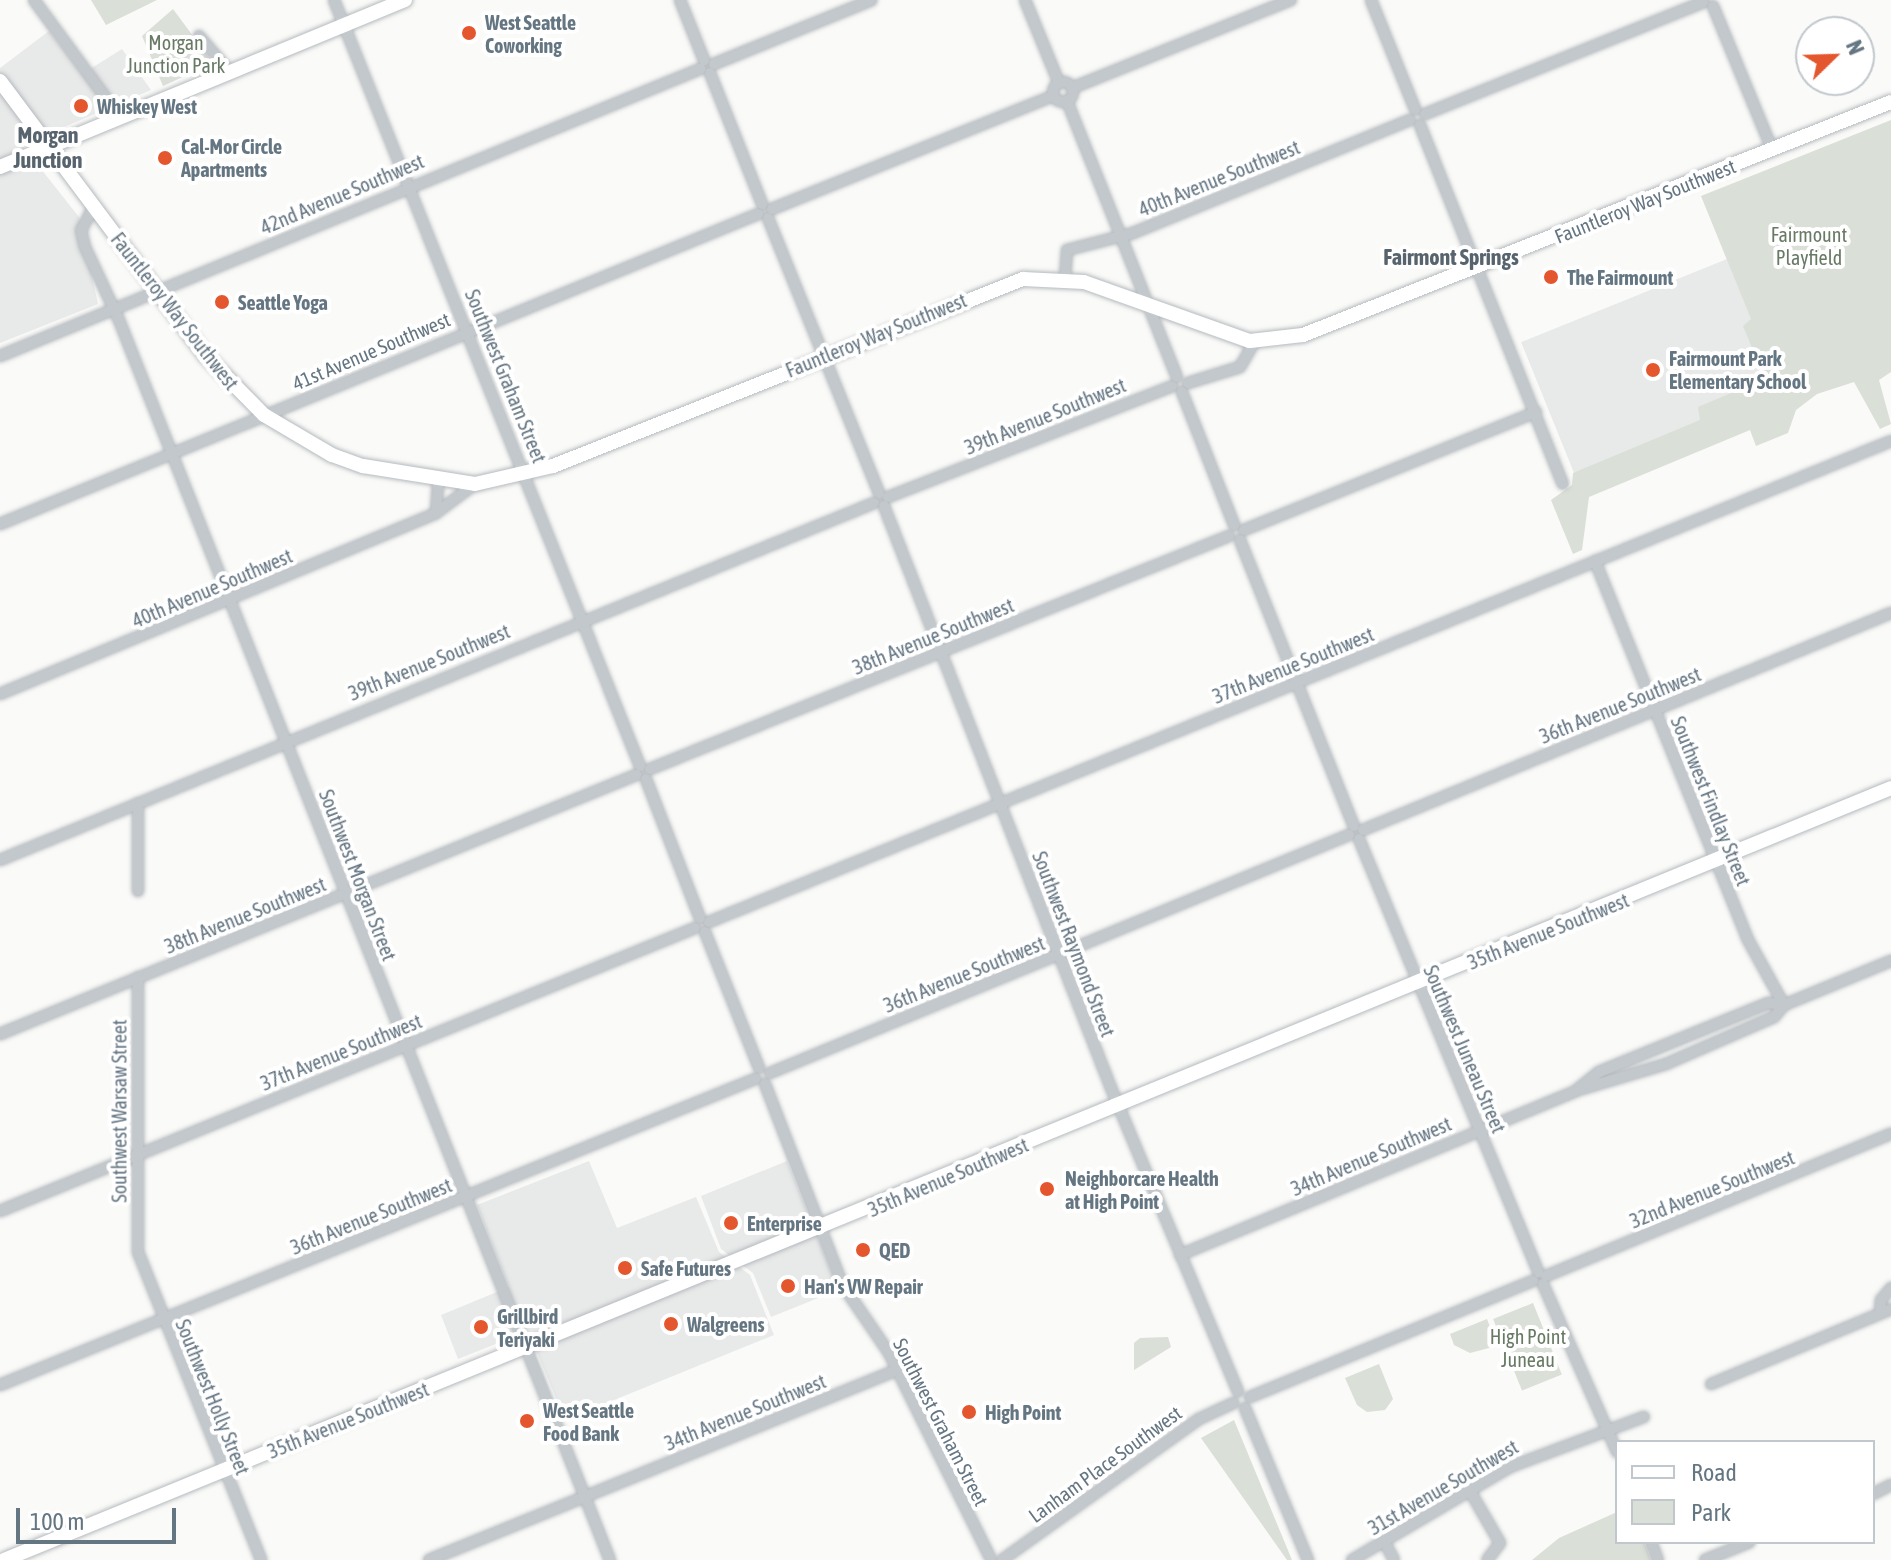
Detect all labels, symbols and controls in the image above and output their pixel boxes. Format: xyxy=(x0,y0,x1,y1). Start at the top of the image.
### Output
place label: West Seattle Coworking xyxy=(485,10,576,57)
north arrow xyxy=(1795,16,1875,96)
marker: West Seattle Coworking xyxy=(460,24,478,42)
park label: Morgan Junction Park xyxy=(127,30,225,77)
text: N xyxy=(1841,36,1870,58)
place label: Whiskey West xyxy=(97,94,197,118)
marker: Whiskey West xyxy=(72,97,90,115)
district label: Morgan Junction xyxy=(14,122,82,174)
place label: Cal-Mor Circle Apartments xyxy=(181,134,282,181)
street label: 40th Avenue Southwest xyxy=(1135,135,1303,221)
marker: Cal-Mor Circle Apartments xyxy=(156,149,174,167)
street label: 42nd Avenue Southwest xyxy=(257,149,427,239)
street label: Fauntleroy Way Southwest xyxy=(1551,154,1739,248)
park label: Fairmount Playfield xyxy=(1771,223,1847,270)
street label: Fauntleroy Way Southwest xyxy=(106,228,244,394)
district label: Fairmont Springs xyxy=(1383,245,1519,271)
place label: The Fairmount xyxy=(1567,265,1673,289)
marker: The Fairmount xyxy=(1542,268,1560,286)
street label: Southwest Graham Street xyxy=(460,286,552,466)
street label: Fauntleroy Way Southwest xyxy=(782,288,970,382)
place label: Seattle Yoga xyxy=(238,290,328,314)
marker: Seattle Yoga xyxy=(213,293,231,311)
street label: 41st Avenue Southwest xyxy=(289,307,453,395)
place label: Fairmount Park Elementary School xyxy=(1669,346,1806,393)
marker: Fairmount Park Elementary School xyxy=(1644,361,1662,379)
street label: 39th Avenue Southwest xyxy=(961,373,1129,459)
street label: 40th Avenue Southwest xyxy=(128,543,296,633)
street label: 38th Avenue Southwest xyxy=(849,593,1017,679)
street label: 39th Avenue Southwest xyxy=(345,619,513,705)
street label: 37th Avenue Southwest xyxy=(1209,622,1377,708)
street label: 36th Avenue Southwest xyxy=(1536,662,1704,748)
street label: Southwest Findlay Street xyxy=(1666,713,1756,889)
street label: Southwest Morgan Street xyxy=(314,786,402,964)
street label: Southwest Raymond Street xyxy=(1028,848,1120,1040)
street label: 38th Avenue Southwest xyxy=(161,872,329,958)
street label: 35th Avenue Southwest xyxy=(1464,888,1632,974)
street label: 36th Avenue Southwest xyxy=(880,931,1048,1017)
street label: Southwest Juneau Street xyxy=(1419,962,1511,1136)
street label: 37th Avenue Southwest xyxy=(257,1009,425,1095)
street label: Southwest Warsaw Street xyxy=(107,1019,131,1203)
street label: 34th Avenue Southwest xyxy=(1287,1111,1455,1201)
street label: 35th Avenue Southwest xyxy=(864,1132,1032,1222)
street label: 32nd Avenue Southwest xyxy=(1626,1145,1798,1233)
place label: Neighborcare Health at High Point xyxy=(1065,1166,1219,1213)
street label: 36th Avenue Southwest xyxy=(287,1173,455,1259)
marker: Neighborcare Health at High Point xyxy=(1036,1178,1058,1200)
place label: Enterprise xyxy=(747,1211,822,1235)
marker: Enterprise xyxy=(722,1214,740,1232)
place label: QED xyxy=(879,1238,910,1262)
marker: QED xyxy=(854,1241,872,1259)
place label: Safe Futures xyxy=(641,1256,731,1280)
marker: Safe Futures xyxy=(616,1259,634,1277)
place label: Han's VW Repair xyxy=(804,1274,923,1298)
marker: Han's VW Repair xyxy=(779,1277,797,1295)
place label: Grillbird Teriyaki xyxy=(497,1304,558,1351)
place label: Walgreens xyxy=(687,1312,765,1336)
marker: Walgreens xyxy=(662,1315,680,1333)
street label: Southwest Holly Street xyxy=(171,1316,255,1478)
marker: Grillbird Teriyaki xyxy=(472,1318,490,1336)
park label: High Point Juneau xyxy=(1490,1324,1566,1371)
street label: Southwest Graham Street xyxy=(888,1334,994,1510)
street label: 34th Avenue Southwest xyxy=(661,1369,829,1455)
street label: 35th Avenue Southwest xyxy=(264,1377,432,1463)
place label: West Seattle Food Bank xyxy=(543,1398,634,1445)
place label: High Point xyxy=(985,1400,1061,1424)
street label: Lanham Place Southwest xyxy=(1024,1400,1186,1528)
marker: High Point xyxy=(960,1403,978,1421)
marker: West Seattle Food Bank xyxy=(518,1412,536,1430)
street label: 31st Avenue Southwest xyxy=(1364,1434,1522,1540)
legend xyxy=(1615,1440,1875,1544)
text: Road xyxy=(1691,1459,1737,1486)
scale bar xyxy=(20,1492,180,1542)
text: Park xyxy=(1691,1499,1731,1526)
text: 100 m xyxy=(30,1508,84,1535)

